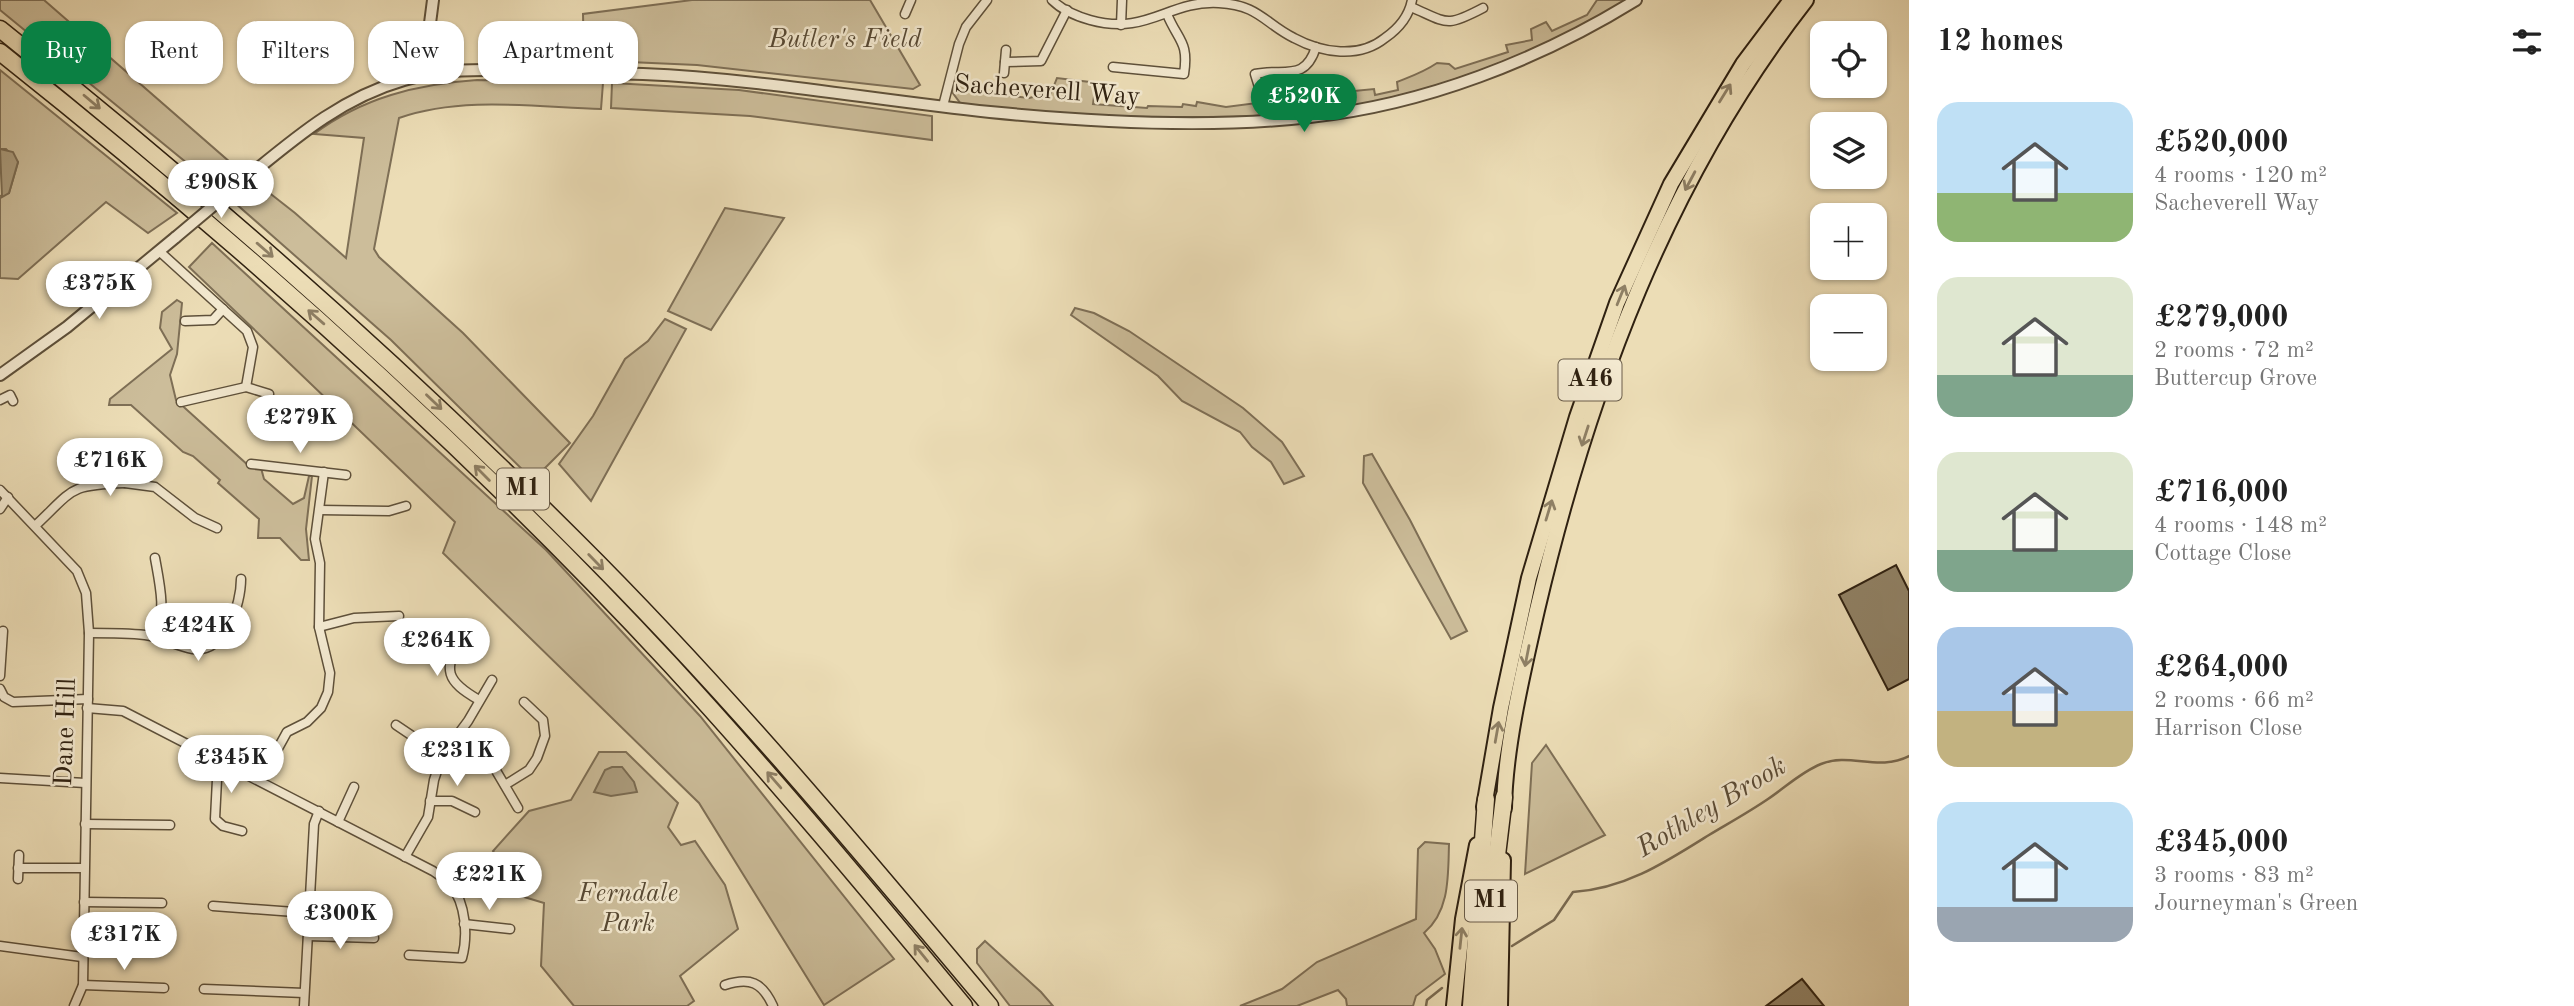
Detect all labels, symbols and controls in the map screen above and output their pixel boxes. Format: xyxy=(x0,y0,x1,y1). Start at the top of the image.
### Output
chip: Buy xyxy=(21,21,111,84)
chip: Rent xyxy=(125,21,223,84)
chip: Filters xyxy=(237,21,354,84)
chip: New xyxy=(368,21,464,84)
chip: Apartment xyxy=(478,21,638,84)
map controls xyxy=(1810,21,1887,371)
button: locate xyxy=(1810,21,1887,98)
icon: filters xyxy=(2508,23,2546,61)
park label: Butler's Field xyxy=(767,27,922,53)
text: 12 homes xyxy=(1937,27,2063,57)
street label: Sacheverell Way xyxy=(953,72,1141,110)
pin: £520K xyxy=(1255,74,1353,134)
one-way arrow xyxy=(1718,83,1732,103)
text: £520K xyxy=(1267,85,1341,108)
one-way arrow xyxy=(82,95,100,110)
button: layers xyxy=(1810,112,1887,189)
text: £520,000 xyxy=(2154,128,2288,158)
icon: home xyxy=(1993,130,2077,214)
pin: £908K xyxy=(172,160,270,220)
text: 4 rooms · 120 m² xyxy=(2154,164,2327,187)
one-way arrow xyxy=(1683,170,1696,191)
text: £908K xyxy=(184,171,258,194)
text: Sacheverell Way xyxy=(2154,192,2319,215)
button: + xyxy=(1810,203,1887,280)
one-way arrow xyxy=(256,242,274,258)
pin: £375K xyxy=(50,262,148,321)
text: £375K xyxy=(62,272,136,295)
one-way arrow xyxy=(1615,284,1628,306)
button: − xyxy=(1810,294,1887,371)
text: £279,000 xyxy=(2154,303,2288,333)
icon: home xyxy=(1993,305,2077,389)
one-way arrow xyxy=(307,309,325,325)
text: 2 rooms · 72 m² xyxy=(2154,339,2314,362)
road number: A46 xyxy=(1558,360,1622,400)
text: Buttercup Grove xyxy=(2154,367,2317,390)
one-way arrow xyxy=(425,393,442,410)
pin: £279K xyxy=(251,396,349,455)
text: £279K xyxy=(263,406,337,429)
one-way arrow xyxy=(1578,425,1591,447)
pin: £716K xyxy=(61,438,159,498)
text: £716K xyxy=(73,449,147,472)
one-way arrow xyxy=(474,465,491,482)
road number: M1 xyxy=(497,468,549,510)
text: £716,000 xyxy=(2154,478,2288,508)
icon: home xyxy=(1993,480,2077,564)
one-way arrow xyxy=(1543,500,1556,522)
text: 4 rooms · 148 m² xyxy=(2154,514,2327,537)
text: Cottage Close xyxy=(2154,542,2291,565)
one-way arrow xyxy=(587,552,604,570)
pin: £424K xyxy=(149,604,247,663)
text: £424K xyxy=(161,614,235,637)
pin: £264K xyxy=(388,618,486,678)
text: £264K xyxy=(400,629,474,652)
one-way arrow xyxy=(1520,644,1534,667)
text: £264,000 xyxy=(2154,653,2288,683)
icon: home xyxy=(1993,655,2077,739)
street label: Dane Hill xyxy=(51,678,81,786)
text: 2 rooms · 66 m² xyxy=(2154,689,2314,712)
text: Harrison Close xyxy=(2154,717,2302,740)
one-way arrow xyxy=(1491,721,1504,744)
pin: £231K xyxy=(408,728,506,788)
pin: £345K xyxy=(182,736,280,795)
text: £231K xyxy=(420,739,494,762)
text: £345K xyxy=(194,746,268,769)
water label: Rothley Brook xyxy=(1631,752,1792,864)
one-way arrow xyxy=(766,771,782,789)
text: £345,000 xyxy=(2154,828,2288,858)
icon: home xyxy=(1993,830,2077,914)
pin: £221K xyxy=(440,852,538,912)
text: £221K xyxy=(452,863,526,886)
text: 3 rooms · 83 m² xyxy=(2154,864,2314,887)
road number: M1 xyxy=(1465,880,1517,922)
park label: Ferndale Park xyxy=(577,881,678,937)
pin: £300K xyxy=(291,892,389,951)
text: Journeyman's Green xyxy=(2154,892,2358,915)
text: £300K xyxy=(303,902,377,925)
pin: £317K xyxy=(75,912,173,972)
text: £317K xyxy=(87,923,161,946)
one-way arrow xyxy=(1455,927,1468,950)
one-way arrow xyxy=(913,945,928,963)

